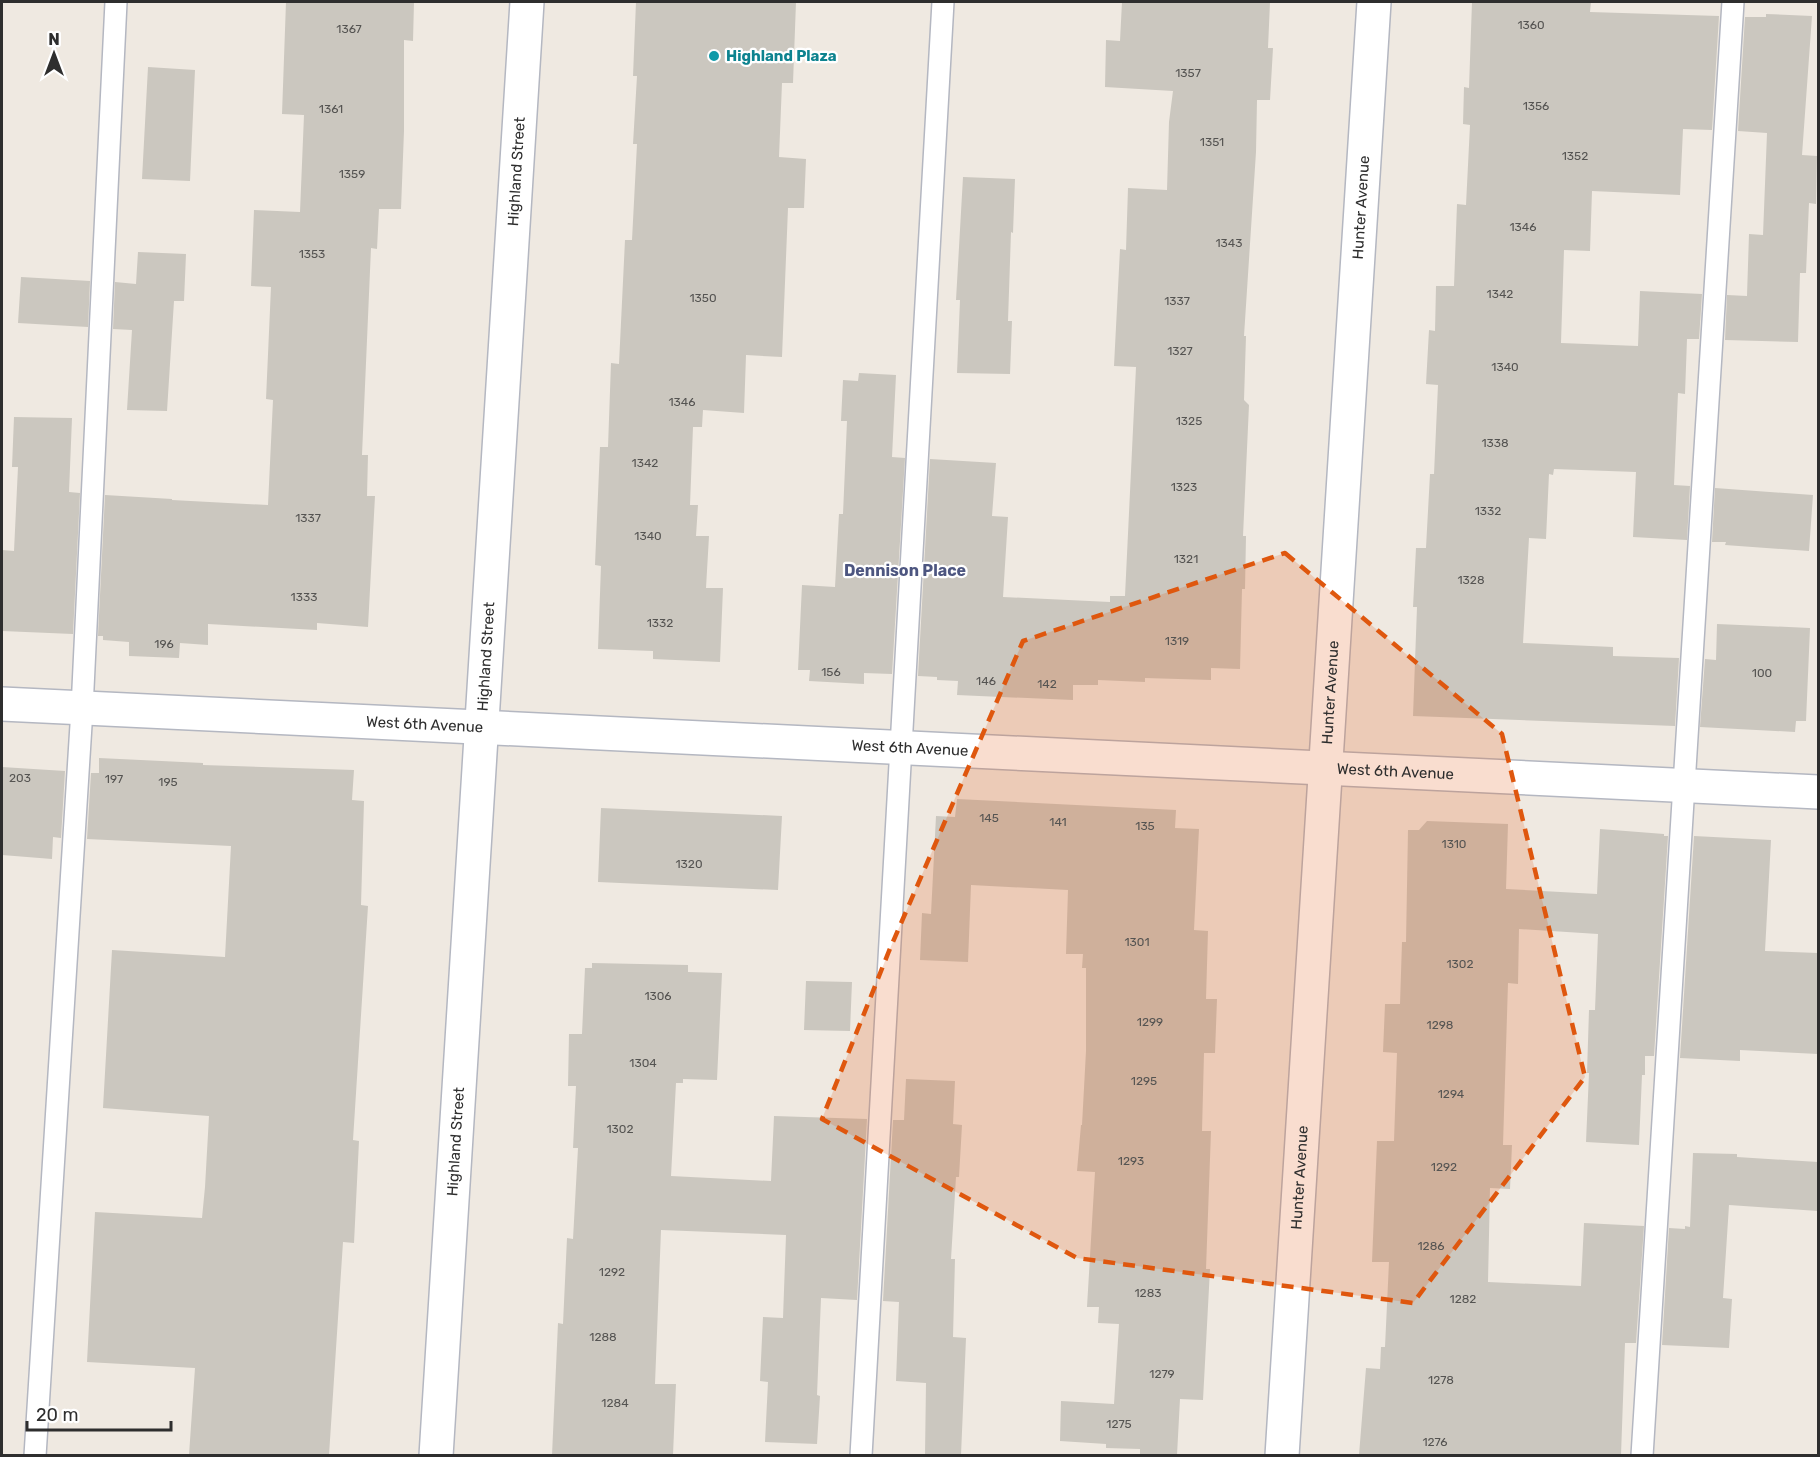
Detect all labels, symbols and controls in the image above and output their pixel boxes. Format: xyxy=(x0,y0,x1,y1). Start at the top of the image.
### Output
house number: 1360 xyxy=(1517,18,1545,32)
house number: 1367 xyxy=(336,22,362,36)
north arrow xyxy=(24,24,84,84)
text: N xyxy=(48,30,60,49)
place label: Highland Plaza xyxy=(726,47,837,65)
marker: Highland Plaza xyxy=(707,49,721,63)
house number: 1357 xyxy=(1175,66,1201,80)
house number: 1356 xyxy=(1523,99,1549,113)
house number: 1361 xyxy=(319,102,343,116)
street label: Highland Street xyxy=(504,116,529,227)
house number: 1351 xyxy=(1200,135,1224,149)
house number: 1352 xyxy=(1562,149,1588,163)
street label: Hunter Avenue xyxy=(1349,155,1373,260)
house number: 1359 xyxy=(339,167,365,181)
house number: 1346 xyxy=(1509,220,1537,234)
house number: 1343 xyxy=(1215,236,1243,250)
house number: 1353 xyxy=(299,247,325,261)
house number: 1342 xyxy=(1487,287,1513,301)
house number: 1350 xyxy=(689,291,717,305)
house number: 1337 xyxy=(1164,294,1190,308)
house number: 1327 xyxy=(1167,344,1193,358)
house number: 1340 xyxy=(1491,360,1519,374)
house number: 1346 xyxy=(668,395,696,409)
house number: 1325 xyxy=(1176,414,1202,428)
house number: 1338 xyxy=(1481,436,1509,450)
house number: 1342 xyxy=(632,456,658,470)
house number: 1323 xyxy=(1171,480,1197,494)
house number: 1332 xyxy=(1475,504,1501,518)
house number: 1337 xyxy=(295,511,321,525)
house number: 1340 xyxy=(634,529,662,543)
house number: 1321 xyxy=(1174,552,1198,566)
district label: Dennison Place xyxy=(844,561,966,580)
house number: 1328 xyxy=(1457,573,1485,587)
house number: 1333 xyxy=(291,590,317,604)
street label: Highland Street xyxy=(474,601,498,712)
house number: 1332 xyxy=(647,616,673,630)
house number: 1319 xyxy=(1165,634,1189,648)
house number: 196 xyxy=(154,637,174,651)
street label: Hunter Avenue xyxy=(1318,640,1343,745)
house number: 156 xyxy=(821,665,841,679)
house number: 100 xyxy=(1752,666,1772,680)
house number: 146 xyxy=(976,674,996,688)
house number: 142 xyxy=(1037,677,1057,691)
street label: West 6th Avenue xyxy=(366,713,483,736)
street label: West 6th Avenue xyxy=(851,736,969,760)
street label: West 6th Avenue xyxy=(1336,760,1454,783)
house number: 203 xyxy=(9,771,31,785)
house number: 197 xyxy=(105,772,123,786)
house number: 195 xyxy=(158,775,178,789)
house number: 145 xyxy=(979,811,999,825)
house number: 141 xyxy=(1049,815,1067,829)
house number: 135 xyxy=(1135,819,1155,833)
house number: 1310 xyxy=(1442,837,1466,851)
house number: 1320 xyxy=(675,857,703,871)
house number: 1301 xyxy=(1124,935,1150,949)
house number: 1302 xyxy=(1446,957,1474,971)
house number: 1306 xyxy=(644,989,672,1003)
house number: 1299 xyxy=(1137,1015,1163,1029)
house number: 1298 xyxy=(1427,1018,1453,1032)
house number: 1304 xyxy=(629,1056,657,1070)
house number: 1295 xyxy=(1131,1074,1157,1088)
street label: Highland Street xyxy=(443,1086,468,1197)
house number: 1294 xyxy=(1438,1087,1465,1101)
house number: 1302 xyxy=(606,1122,634,1136)
street label: Hunter Avenue xyxy=(1287,1125,1312,1230)
house number: 1293 xyxy=(1118,1154,1144,1168)
house number: 1292 xyxy=(1431,1160,1457,1174)
house number: 1286 xyxy=(1417,1239,1445,1253)
house number: 1292 xyxy=(599,1265,625,1279)
house number: 1283 xyxy=(1134,1286,1162,1300)
house number: 1282 xyxy=(1450,1292,1476,1306)
house number: 1288 xyxy=(589,1330,617,1344)
house number: 1279 xyxy=(1149,1367,1175,1381)
house number: 1278 xyxy=(1428,1373,1454,1387)
scale bar xyxy=(27,1394,171,1432)
house number: 1284 xyxy=(601,1396,629,1410)
text: 20 m xyxy=(36,1404,78,1426)
house number: 1275 xyxy=(1106,1417,1132,1431)
house number: 1276 xyxy=(1422,1435,1448,1449)

